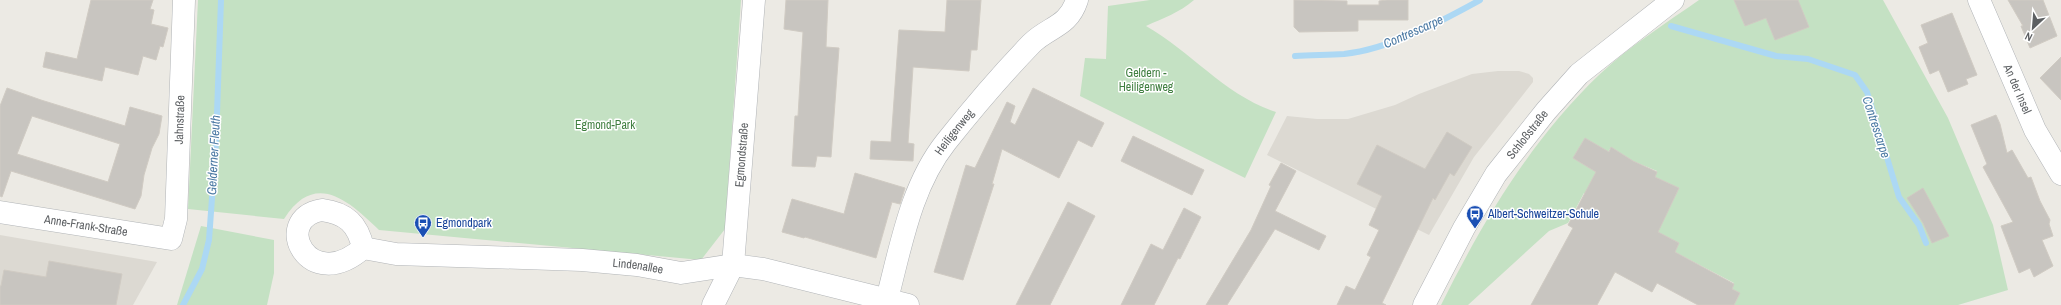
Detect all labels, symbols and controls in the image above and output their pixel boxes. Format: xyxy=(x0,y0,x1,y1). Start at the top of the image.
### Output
north arrow xyxy=(2013,8,2053,48)
water label: Contrescarpe xyxy=(1381,11,1446,52)
text: N xyxy=(2023,29,2035,45)
street label: An der Insel xyxy=(1999,61,2035,116)
park label: Geldern - Heiligenweg xyxy=(1119,65,1174,95)
water label: Contrescarpe xyxy=(1859,94,1895,160)
street label: Jahnstraße xyxy=(171,95,189,145)
street label: Heiligenweg xyxy=(931,105,978,158)
street label: Schloßstraße xyxy=(1503,107,1552,162)
water label: Gelderner Fleuth xyxy=(203,115,224,195)
park label: Egmond-Park xyxy=(575,117,635,133)
street label: Egmondstraße xyxy=(731,122,752,188)
bus stop icon: Albert-Schweitzer-Schule xyxy=(1465,204,1485,229)
place label: Albert-Schweitzer-Schule xyxy=(1487,206,1599,222)
street label: Anne-Frank-Straße xyxy=(42,211,129,240)
bus stop icon: Egmondpark xyxy=(413,213,433,238)
place label: Egmondpark xyxy=(436,215,492,231)
street label: Lindenallee xyxy=(612,255,665,278)

